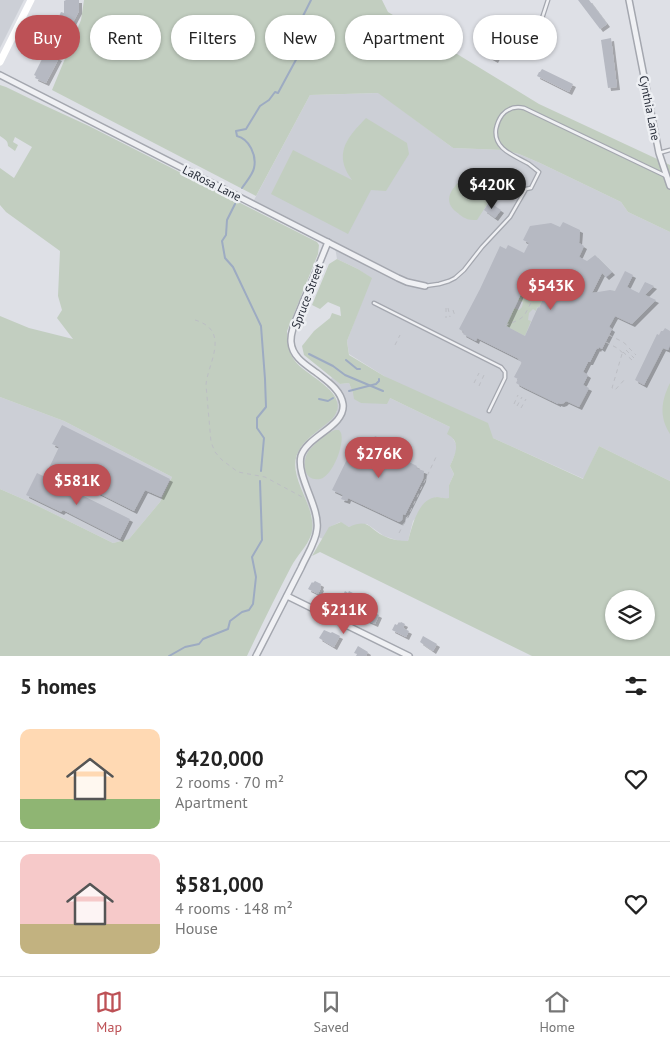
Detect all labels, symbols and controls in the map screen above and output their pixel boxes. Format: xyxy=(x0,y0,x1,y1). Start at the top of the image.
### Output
chip: Buy xyxy=(15,15,80,60)
chip: Rent xyxy=(90,15,161,60)
chip: Filters xyxy=(171,15,255,60)
chip: New xyxy=(265,15,335,60)
chip: Apartment xyxy=(345,15,463,60)
chip: House xyxy=(473,15,557,60)
street label: Cynthia Lane xyxy=(636,74,664,142)
street label: LaRosa Lane xyxy=(180,162,244,204)
pin: $420K xyxy=(457,168,527,210)
text: $420K xyxy=(469,174,515,194)
street label: Spruce Street xyxy=(288,261,326,331)
pin: $543K xyxy=(516,268,586,311)
text: $543K xyxy=(528,275,574,295)
pin: $276K xyxy=(344,436,414,479)
text: $276K xyxy=(356,443,402,463)
pin: $581K xyxy=(42,464,112,506)
text: $581K xyxy=(54,470,100,490)
map controls xyxy=(605,590,655,640)
button: layers xyxy=(605,590,655,640)
pin: $211K xyxy=(309,592,379,635)
text: $211K xyxy=(321,599,367,619)
icon: filters xyxy=(622,672,650,700)
text: 5 homes xyxy=(20,673,96,700)
text: $420,000 xyxy=(175,745,264,772)
icon: home xyxy=(60,749,120,809)
icon: heart xyxy=(622,765,650,793)
text: 2 rooms · 70 m² xyxy=(175,772,284,792)
text: Apartment xyxy=(175,792,248,812)
text: $581,000 xyxy=(175,871,264,898)
icon: home xyxy=(60,874,120,934)
icon: heart xyxy=(622,890,650,918)
text: 4 rooms · 148 m² xyxy=(175,898,293,918)
text: House xyxy=(175,918,218,938)
tab: Map xyxy=(95,988,123,1036)
tab: Saved xyxy=(313,988,349,1036)
tab: Home xyxy=(539,988,575,1036)

